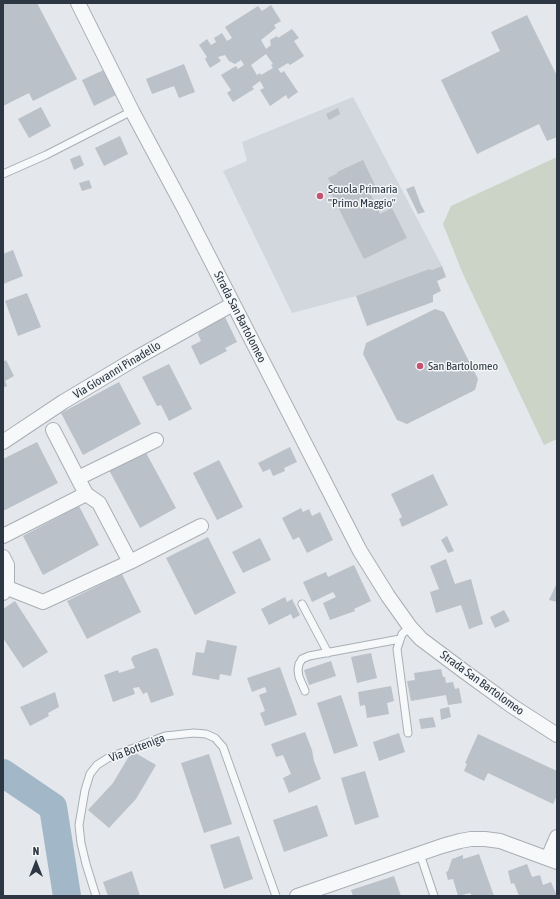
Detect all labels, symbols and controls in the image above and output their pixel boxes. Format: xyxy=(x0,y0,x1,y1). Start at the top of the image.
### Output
place label: Scuola Primaria "Primo Maggio" xyxy=(328,182,398,210)
marker: Scuola Primaria "Primo Maggio" xyxy=(315,191,325,201)
street label: Strada San Bartolomeo xyxy=(211,269,269,365)
street label: Via Giovanni Pinadello xyxy=(71,338,163,402)
place label: San Bartolomeo xyxy=(428,359,498,373)
marker: San Bartolomeo xyxy=(415,361,425,371)
street label: Strada San Bartolomeo xyxy=(437,648,527,718)
street label: Via Botteniga xyxy=(107,731,167,765)
north arrow xyxy=(16,843,56,883)
text: N xyxy=(33,845,39,857)

